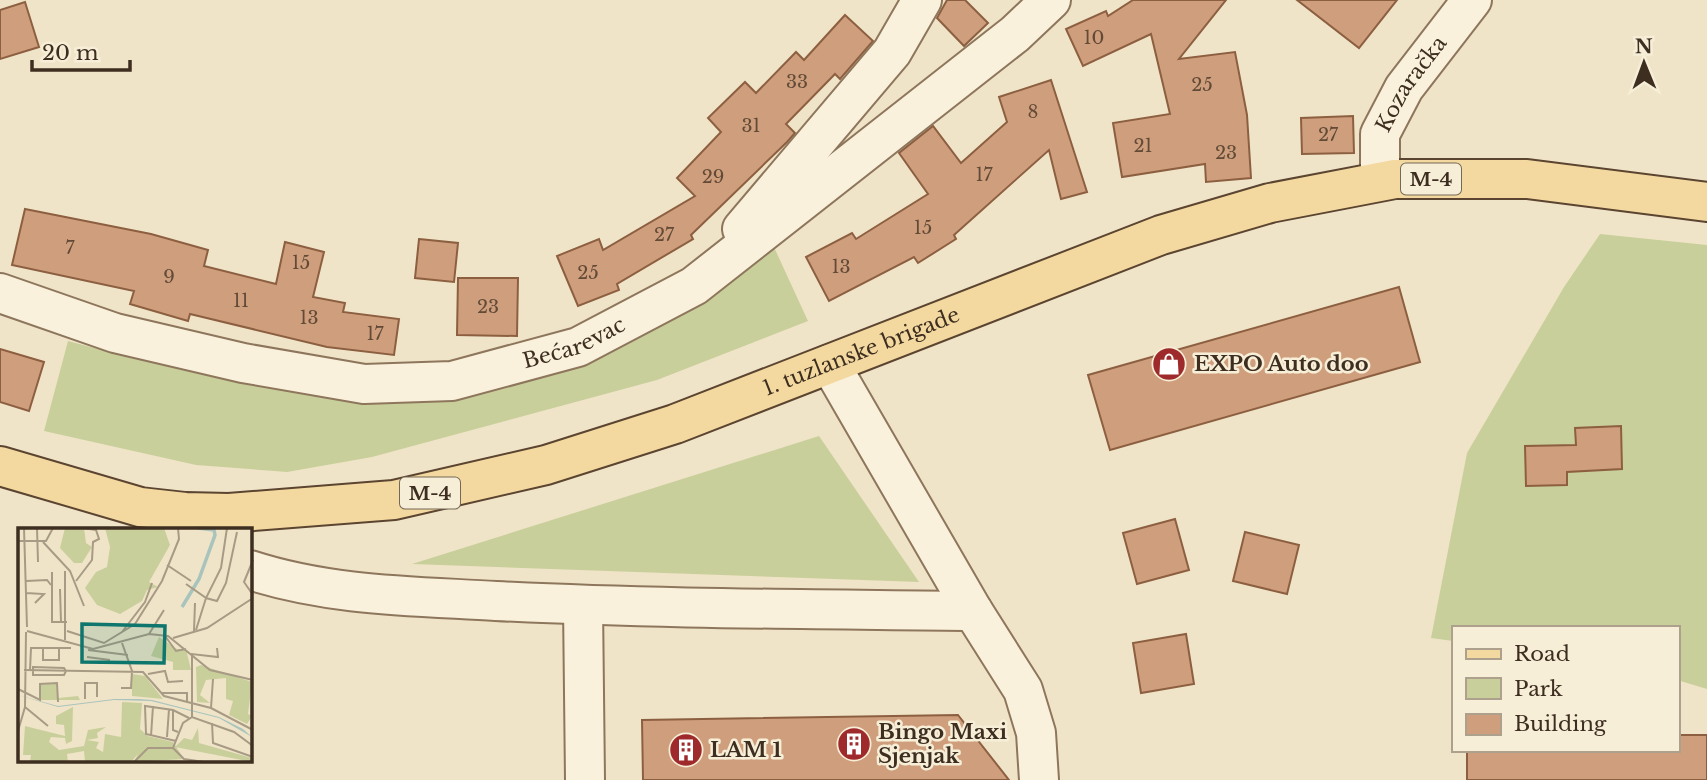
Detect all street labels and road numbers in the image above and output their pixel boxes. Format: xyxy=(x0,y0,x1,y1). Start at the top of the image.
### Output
street label: Kozaračka xyxy=(1370,31,1453,137)
road number: M-4 xyxy=(1401,164,1461,195)
street label: 1. tuzlanske brigade xyxy=(759,302,963,401)
street label: Bećarevac xyxy=(520,312,630,374)
road number: M-4 xyxy=(400,478,460,508)

